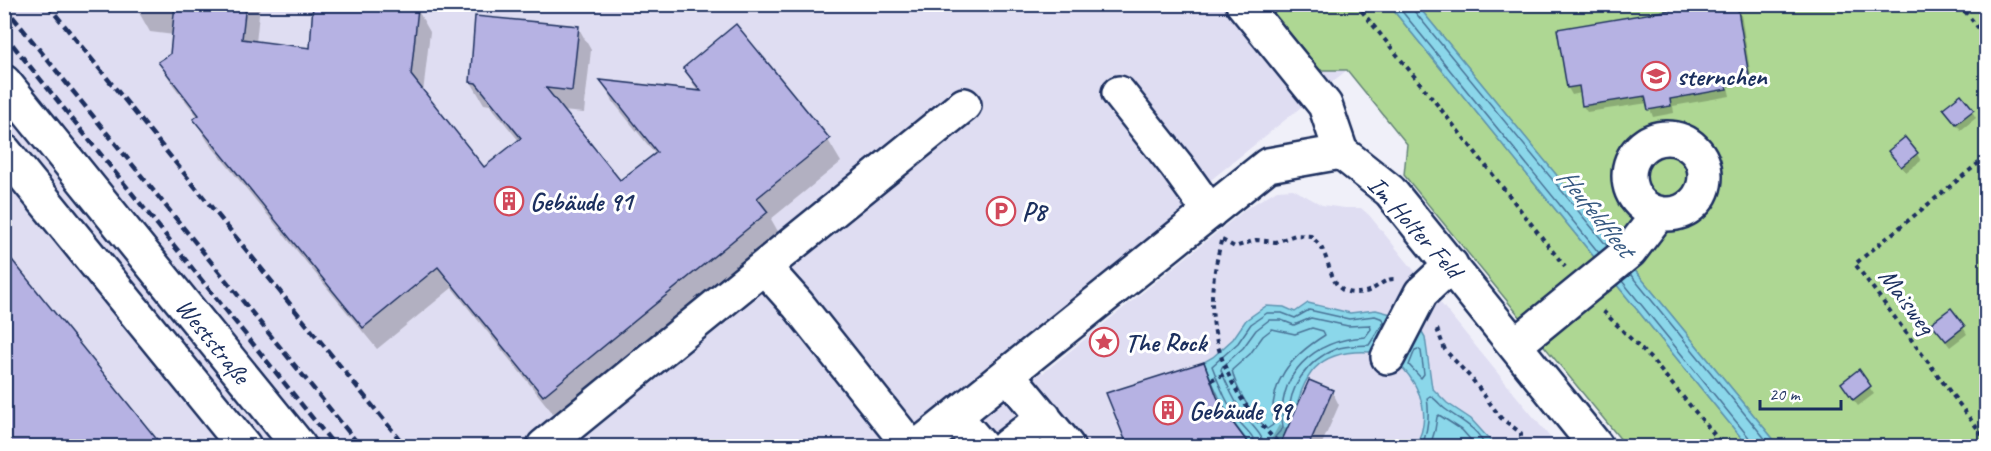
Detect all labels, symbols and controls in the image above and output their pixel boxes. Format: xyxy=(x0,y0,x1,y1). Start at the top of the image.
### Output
school or university icon: sternchen xyxy=(1640,60,1672,92)
place label: sternchen xyxy=(1677,60,1768,93)
water label: Heufeldfleet xyxy=(1550,161,1645,267)
street label: Im Holter Feld xyxy=(1360,169,1472,288)
building icon: Gebäude 91 xyxy=(493,185,525,217)
place label: Gebäude 91 xyxy=(530,185,636,218)
parking icon: P8 xyxy=(985,195,1017,227)
place label: P8 xyxy=(1022,195,1049,228)
street label: Maisweg xyxy=(1871,261,1944,342)
street label: Weststraße xyxy=(168,291,259,393)
place icon: The Rock xyxy=(1088,326,1120,358)
place label: The Rock xyxy=(1125,326,1208,359)
scale bar xyxy=(1760,373,1841,411)
text: 20 m xyxy=(1769,383,1802,405)
building icon: Gebäude 99 xyxy=(1152,394,1184,426)
place label: Gebäude 99 xyxy=(1189,394,1294,427)

